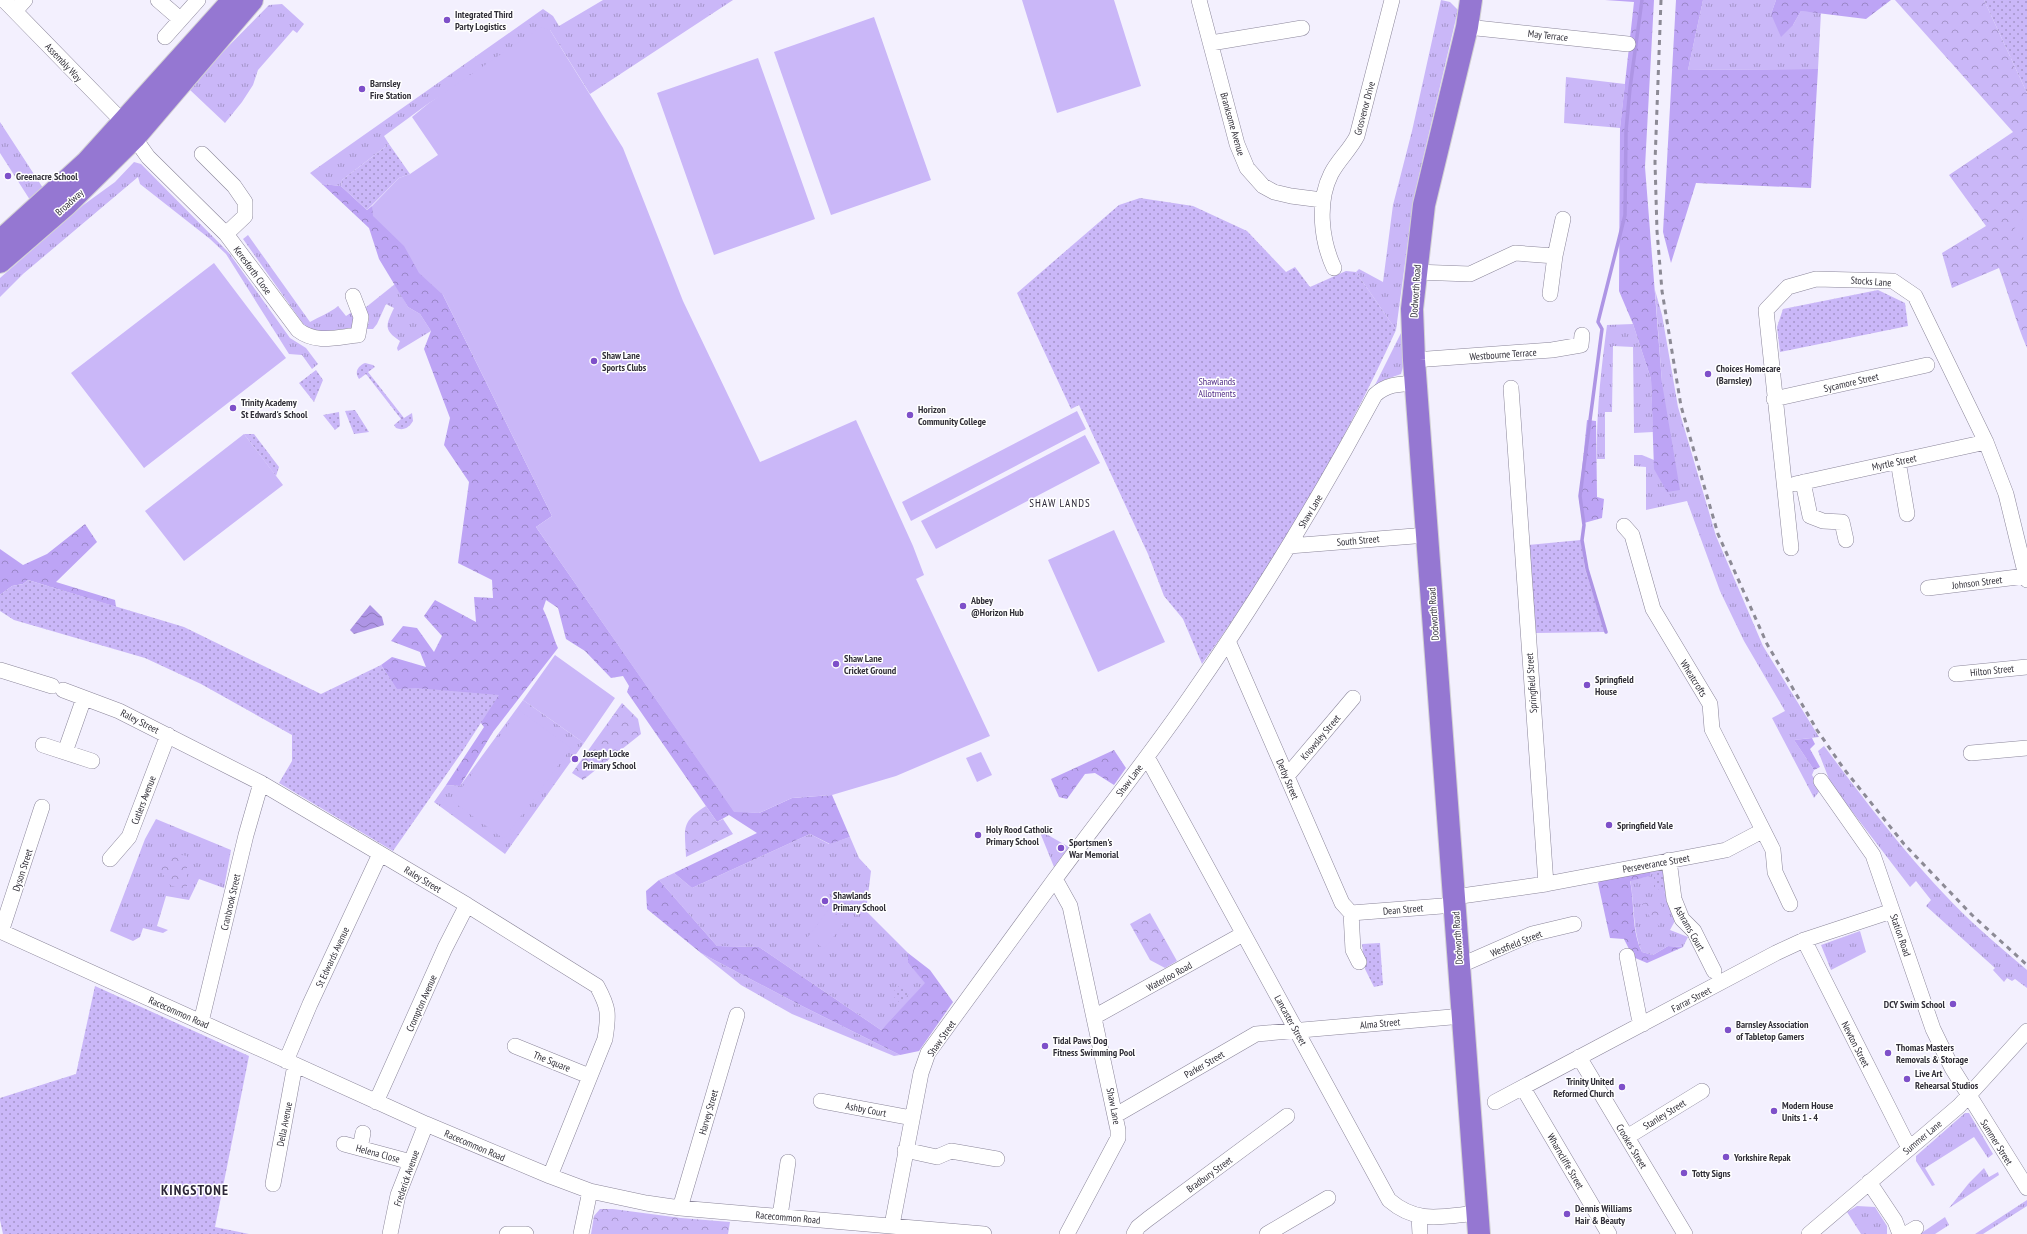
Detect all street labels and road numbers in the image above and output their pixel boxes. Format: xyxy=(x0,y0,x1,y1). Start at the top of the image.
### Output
street label: May Terrace xyxy=(1527,27,1569,44)
street label: Assembly Way xyxy=(42,40,85,85)
street label: Grosvenor Drive xyxy=(1351,80,1378,136)
street label: Branksome Avenue xyxy=(1217,91,1248,157)
street label: Broadway xyxy=(52,186,86,218)
street label: Keresforth Close xyxy=(231,244,275,297)
street label: Dodworth Road xyxy=(1407,264,1424,318)
street label: Stocks Lane xyxy=(1850,274,1892,289)
street label: Westbourne Terrace xyxy=(1469,346,1537,363)
street label: Sycamore Street xyxy=(1822,370,1880,395)
street label: Myrtle Street xyxy=(1871,451,1918,474)
street label: Shaw Lane xyxy=(1295,492,1326,530)
street label: South Street xyxy=(1336,532,1380,549)
street label: Johnson Street xyxy=(1950,573,2003,592)
street label: Dodworth Road xyxy=(1425,587,1442,641)
street label: Springfield Street xyxy=(1523,652,1540,713)
street label: Wheatcrofts xyxy=(1677,657,1710,700)
street label: Hilton Street xyxy=(1969,662,2015,679)
street label: Raley Street xyxy=(118,706,161,737)
street label: Knowsley Street xyxy=(1298,712,1343,763)
street label: Derby Street xyxy=(1273,757,1302,802)
street label: Shaw Lane xyxy=(1113,762,1146,799)
street label: Cutlers Avenue xyxy=(128,774,159,826)
street label: Dyson Street xyxy=(10,847,36,893)
street label: Perseverance Street xyxy=(1622,851,1691,876)
street label: Raley Street xyxy=(402,863,444,896)
street label: Cranbrook Street xyxy=(218,872,243,932)
street label: Dean Street xyxy=(1382,901,1424,918)
street label: Ashrams Court xyxy=(1671,903,1708,953)
street label: Dodworth Road xyxy=(1449,911,1466,965)
street label: Station Road xyxy=(1887,912,1914,958)
street label: St Edwards Avenue xyxy=(313,925,352,990)
street label: Westfield Street xyxy=(1488,927,1544,960)
street label: Waterloo Road xyxy=(1144,959,1194,994)
street label: Crompton Avenue xyxy=(403,973,440,1034)
street label: Farrar Street xyxy=(1669,983,1714,1015)
street label: Racecommon Road xyxy=(147,993,211,1032)
street label: Lancaster Street xyxy=(1271,993,1310,1048)
street label: Alma Street xyxy=(1359,1015,1401,1032)
street label: Shaw Street xyxy=(924,1017,959,1059)
street label: Newton Street xyxy=(1839,1019,1873,1069)
street label: The Square xyxy=(531,1048,572,1075)
street label: Parker Street xyxy=(1182,1048,1227,1081)
street label: Shaw Lane xyxy=(1104,1087,1123,1126)
street label: Harvey Street xyxy=(696,1088,721,1136)
street label: Stanley Street xyxy=(1640,1096,1688,1133)
street label: Ashby Court xyxy=(845,1099,888,1120)
street label: Della Avenue xyxy=(274,1101,295,1148)
street label: Summer Lane xyxy=(1900,1117,1945,1158)
street label: Summer Street xyxy=(1977,1117,2016,1168)
street label: Crookes Street xyxy=(1613,1122,1650,1171)
street label: Racecommon Road xyxy=(442,1127,507,1164)
street label: Wharncliffe Street xyxy=(1544,1131,1587,1192)
street label: Helena Close xyxy=(354,1141,401,1166)
street label: Frederick Avenue xyxy=(391,1148,422,1208)
street label: Bradbury Street xyxy=(1184,1153,1235,1195)
street label: Racecommon Road xyxy=(755,1208,821,1227)

